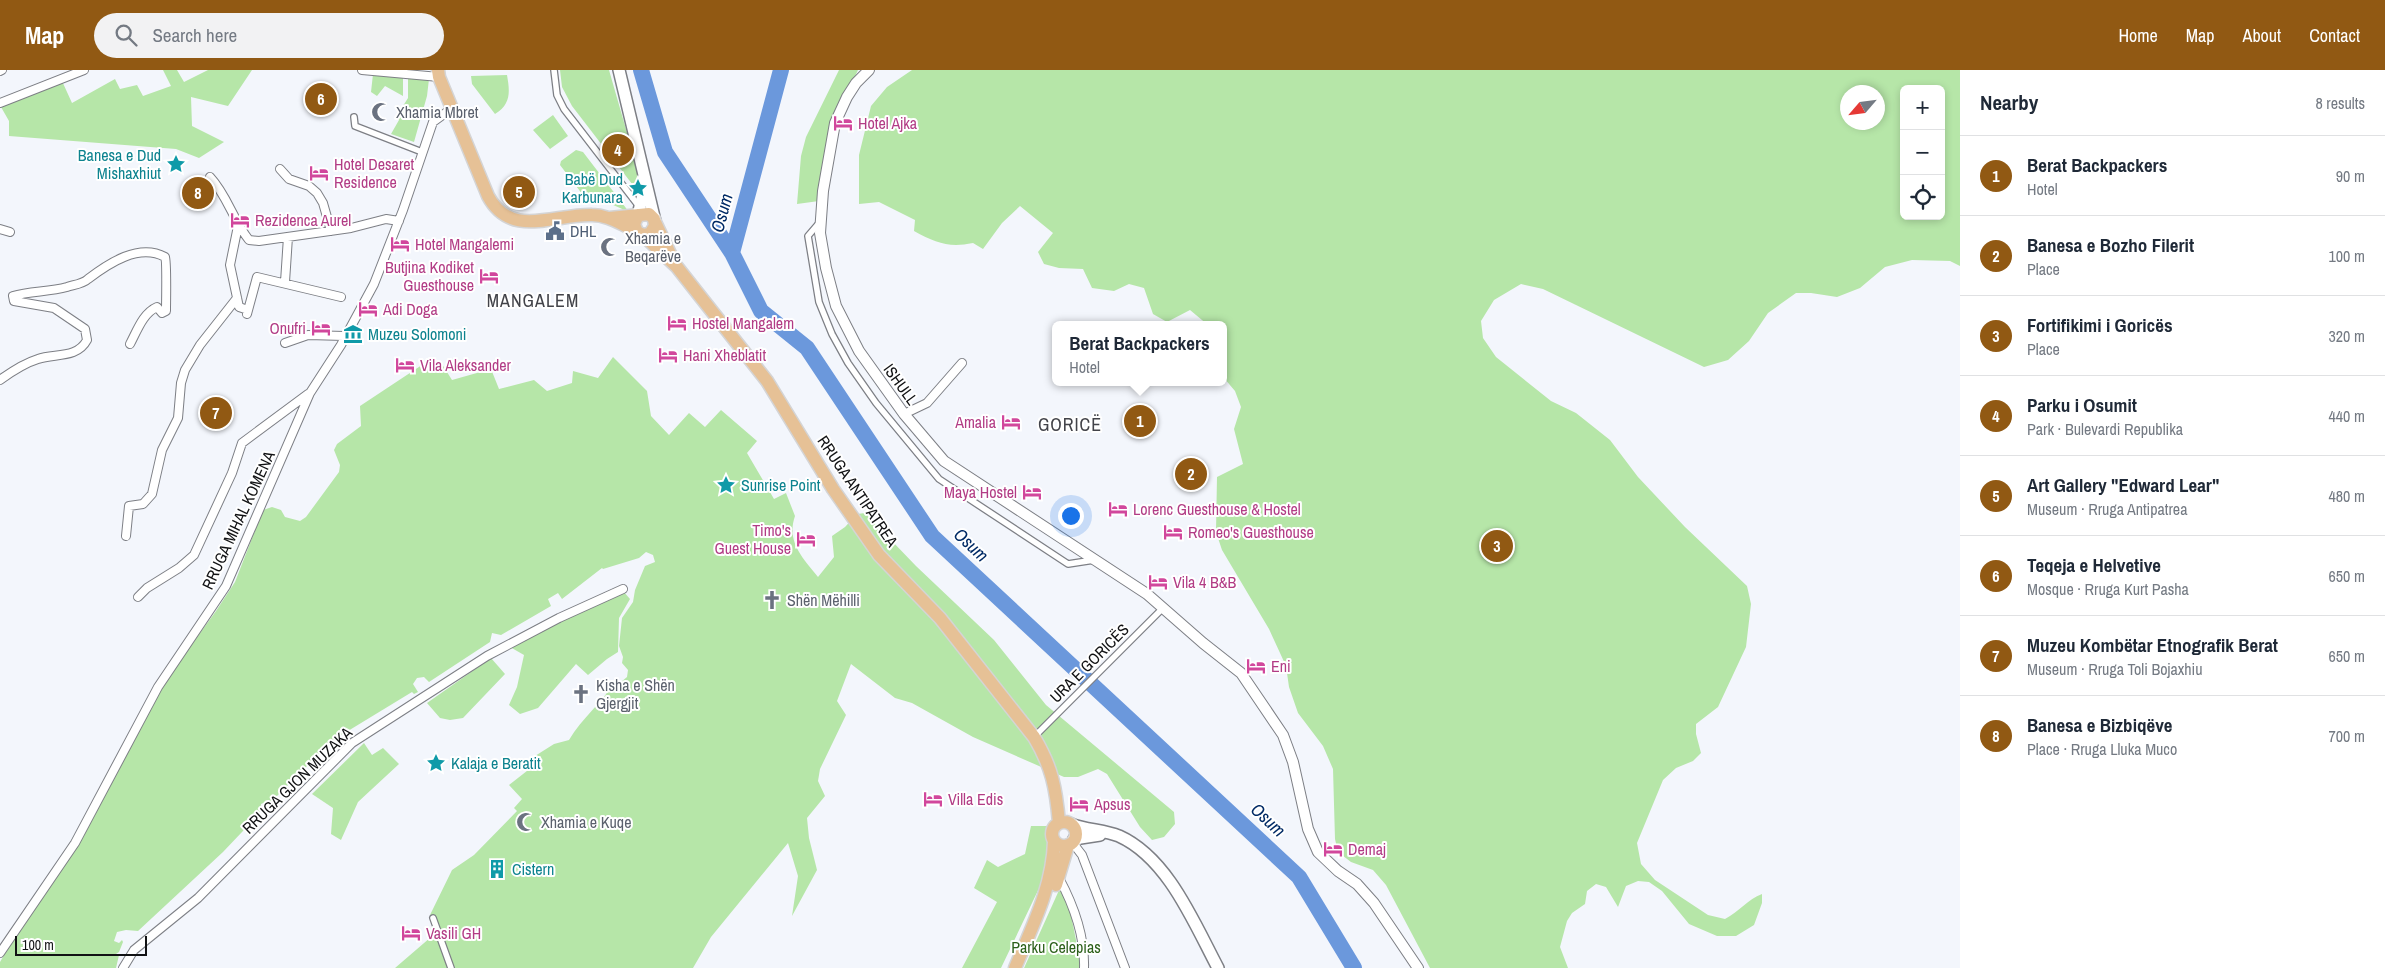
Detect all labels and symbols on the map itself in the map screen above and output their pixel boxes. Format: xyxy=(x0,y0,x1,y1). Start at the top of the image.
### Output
pin: 6 xyxy=(305,80,337,118)
north arrow xyxy=(1840,85,1885,130)
mosque icon: Xhamia Mbret xyxy=(370,101,392,123)
place label: Xhamia Mbret xyxy=(396,101,479,123)
hotel icon: Hotel Ajka xyxy=(832,112,854,134)
place label: Hotel Ajka xyxy=(858,112,918,134)
pin: 4 xyxy=(602,131,634,169)
place label: Banesa e Dud Mishaxhiut xyxy=(78,144,161,184)
place icon: Banesa e Dud Mishaxhiut xyxy=(165,153,187,175)
place label: Hotel Desaret Residence xyxy=(334,153,415,193)
hotel icon: Hotel Desaret Residence xyxy=(308,162,330,184)
place label: Babë Dud Karbunara xyxy=(562,168,624,208)
pin: 5 xyxy=(503,173,535,211)
pin: 8 xyxy=(182,174,214,212)
place icon: Babë Dud Karbunara xyxy=(627,177,649,199)
water label: Osum xyxy=(704,191,739,235)
hotel icon: Rezidenca Aurel xyxy=(229,209,251,231)
place label: Rezidenca Aurel xyxy=(255,209,351,231)
public building icon: DHL xyxy=(544,220,566,242)
place label: DHL xyxy=(570,220,597,242)
place label: Xhamia e Beqarëve xyxy=(625,227,681,267)
hotel icon: Hotel Mangalemi xyxy=(389,233,411,255)
place label: Hotel Mangalemi xyxy=(415,233,514,255)
mosque icon: Xhamia e Beqarëve xyxy=(599,236,621,258)
place label: Butjina Kodiket Guesthouse xyxy=(385,256,474,296)
hotel icon: Butjina Kodiket Guesthouse xyxy=(478,265,500,287)
district label: MANGALEM xyxy=(487,288,579,313)
hotel icon: Adi Doga xyxy=(357,298,379,320)
place label: Adi Doga xyxy=(382,298,438,320)
hotel icon: Hostel Mangalem xyxy=(666,312,688,334)
place label: Hostel Mangalem xyxy=(692,312,794,334)
place label: Onufri xyxy=(270,317,306,339)
hotel icon: Onufri xyxy=(310,317,332,339)
museum icon: Muzeu Solomoni xyxy=(342,323,364,345)
place label: Muzeu Solomoni xyxy=(368,323,466,345)
hotel icon: Hani Xheblatit xyxy=(657,344,679,366)
place label: Hani Xheblatit xyxy=(683,344,767,366)
hotel icon: Vila Aleksander xyxy=(394,354,416,376)
place label: Vila Aleksander xyxy=(420,354,512,376)
street label: ISHULL xyxy=(879,359,924,410)
pin: 7 xyxy=(200,394,232,432)
pin: 1 xyxy=(1124,402,1156,440)
place label: Amalia xyxy=(954,411,997,433)
hotel icon: Amalia xyxy=(1000,411,1022,433)
district label: GORICË xyxy=(1038,412,1102,437)
street label: RRUGA ANTIPATREA xyxy=(813,431,904,551)
street label: RRUGA MIHAL KOMENA xyxy=(196,447,280,593)
pin: 2 xyxy=(1175,455,1207,493)
place icon: Sunrise Point xyxy=(715,474,737,496)
place label: Sunrise Point xyxy=(741,474,821,496)
place label: Maya Hostel xyxy=(944,481,1017,503)
hotel icon: Maya Hostel xyxy=(1021,481,1043,503)
hotel icon: Lorenc Guesthouse & Hostel xyxy=(1107,498,1129,520)
place label: Lorenc Guesthouse & Hostel xyxy=(1133,498,1301,520)
your location xyxy=(1058,503,1084,529)
place label: Timo's Guest House xyxy=(714,519,791,559)
hotel icon: Romeo's Guesthouse xyxy=(1162,521,1184,543)
place label: Romeo's Guesthouse xyxy=(1188,521,1314,543)
water label: Osum xyxy=(948,522,994,567)
pin: 3 xyxy=(1481,527,1513,565)
hotel icon: Timo's Guest House xyxy=(795,528,817,550)
hotel icon: Vila 4 B&B xyxy=(1147,571,1169,593)
place label: Vila 4 B&B xyxy=(1173,571,1236,593)
church icon: Shën Mëhilli xyxy=(761,589,783,611)
place label: Shën Mëhilli xyxy=(787,589,860,611)
street label: URA E GORICËS xyxy=(1045,618,1134,707)
hotel icon: Eni xyxy=(1245,655,1267,677)
place label: Eni xyxy=(1271,655,1291,677)
place label: Kisha e Shën Gjergjit xyxy=(596,674,675,714)
church icon: Kisha e Shën Gjergjit xyxy=(570,683,592,705)
street label: RRUGA GJON MUZAKA xyxy=(237,722,357,838)
place icon: Kalaja e Beratit xyxy=(425,752,447,774)
place label: Kalaja e Beratit xyxy=(451,752,541,774)
hotel icon: Villa Edis xyxy=(922,788,944,810)
place label: Villa Edis xyxy=(948,788,1003,810)
hotel icon: Apsus xyxy=(1068,793,1090,815)
place label: Apsus xyxy=(1093,793,1130,815)
water label: Osum xyxy=(1245,797,1291,842)
mosque icon: Xhamia e Kuqe xyxy=(515,811,537,833)
place label: Xhamia e Kuqe xyxy=(541,811,631,833)
hotel icon: Demaj xyxy=(1322,838,1344,860)
place label: Demaj xyxy=(1348,838,1386,860)
building icon: Cistern xyxy=(486,858,508,880)
place label: Cistern xyxy=(512,858,554,880)
hotel icon: Vasili GH xyxy=(400,922,422,944)
place label: Vasili GH xyxy=(426,922,481,944)
scale bar xyxy=(15,933,148,956)
park label: Parku Celepias xyxy=(1011,936,1101,958)

